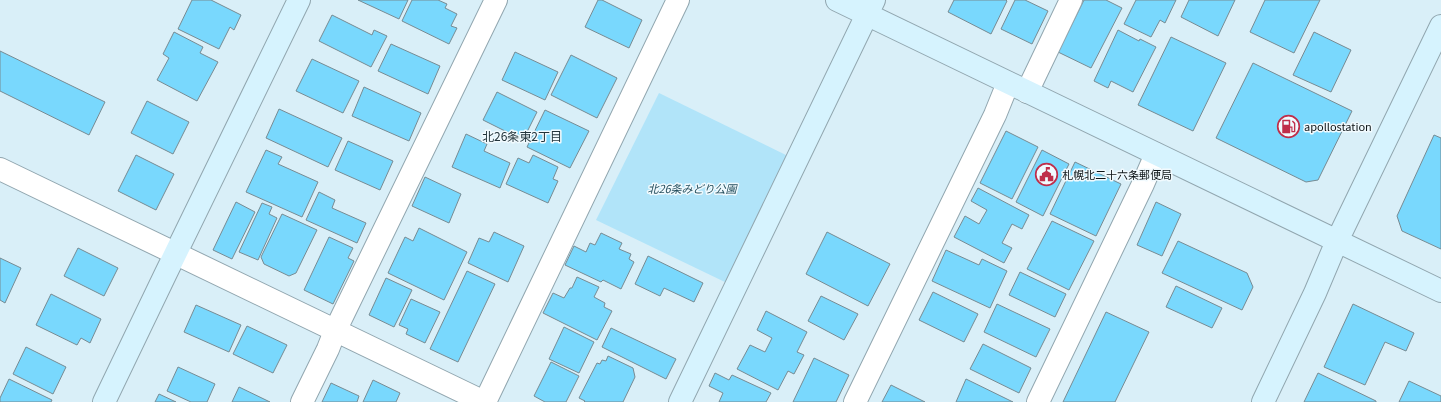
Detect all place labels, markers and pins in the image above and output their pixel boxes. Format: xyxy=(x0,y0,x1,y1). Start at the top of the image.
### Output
fuel station icon: apollostation xyxy=(1275,113,1301,139)
place label: apollostation xyxy=(1304,118,1372,134)
public building icon: 札幌北二十六条郵便局 xyxy=(1033,161,1059,187)
place label: 札幌北二十六条郵便局 xyxy=(1062,166,1172,182)

